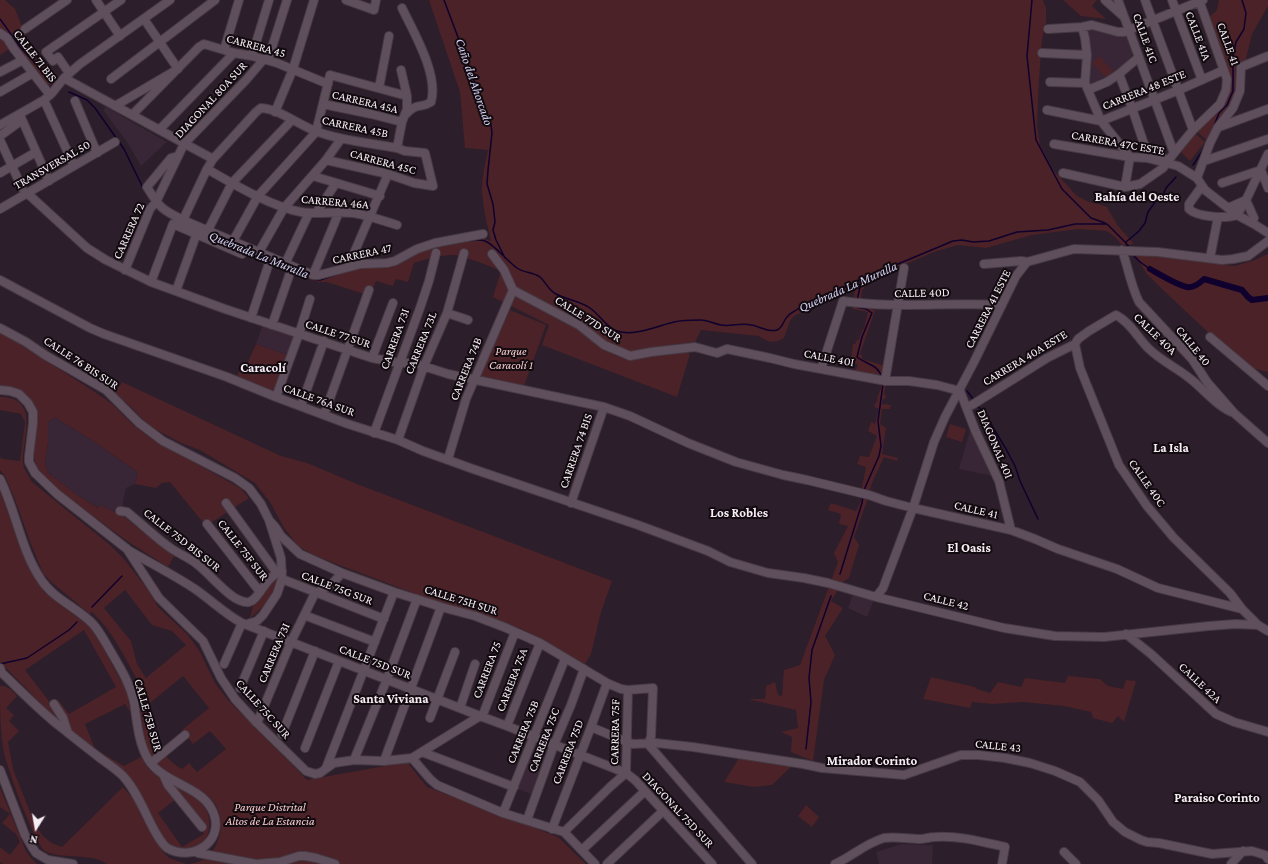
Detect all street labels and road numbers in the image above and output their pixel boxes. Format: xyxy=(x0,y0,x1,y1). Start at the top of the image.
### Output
street label: CALLE 41A xyxy=(1182,9,1214,63)
street label: CALLE 41C xyxy=(1129,11,1161,65)
street label: CALLE 41 xyxy=(1214,21,1242,67)
street label: CALLE 71 BIS xyxy=(10,27,60,85)
street label: CARRERA 45 xyxy=(225,31,287,61)
street label: DIAGONAL 80A SUR xyxy=(172,59,250,141)
street label: CARRERA 48 ESTE xyxy=(1100,67,1188,113)
street label: CARRERA 45A xyxy=(331,87,399,117)
street label: CARRERA 45B xyxy=(321,113,389,141)
street label: CARRERA 47C ESTE xyxy=(1070,128,1166,158)
street label: TRANSVERSAL 50 xyxy=(11,137,93,193)
street label: CARRERA 45C xyxy=(348,146,418,178)
street label: CARRERA 46A xyxy=(301,192,369,212)
street label: CARRERA 72 xyxy=(110,201,148,261)
street label: CARRERA 47 xyxy=(331,241,393,267)
street label: CARRERA 41 ESTE xyxy=(962,267,1014,351)
street label: CALLE 40D xyxy=(894,285,950,301)
street label: CALLE 77D SUR xyxy=(552,293,624,345)
street label: CARRERA 73I xyxy=(377,307,413,371)
street label: CARRERA 73L xyxy=(402,310,440,376)
street label: CALLE 40A xyxy=(1131,310,1179,358)
street label: CALLE 77 SUR xyxy=(303,317,373,351)
street label: CALLE 40 xyxy=(1172,323,1214,369)
street label: CARRERA 40A ESTE xyxy=(980,327,1070,389)
street label: CALLE 76 BIS SUR xyxy=(41,333,121,393)
street label: CARRERA 74B xyxy=(447,335,485,403)
street label: CALLE 40I xyxy=(803,346,855,370)
street label: CALLE 76A SUR xyxy=(281,380,357,420)
street label: DIAGONAL 40I xyxy=(974,407,1016,481)
street label: CARRERA 74 BIS xyxy=(556,412,596,490)
street label: CALLE 40C xyxy=(1125,457,1169,509)
street label: CALLE 41 xyxy=(953,498,999,522)
street label: CALLE 75D BIS SUR xyxy=(141,505,223,575)
street label: CALLE 75F SUR xyxy=(215,516,271,584)
street label: CALLE 75G SUR xyxy=(299,568,375,608)
street label: CALLE 75H SUR xyxy=(423,582,499,618)
street label: CALLE 42 xyxy=(922,588,970,614)
street label: CARRERA 73I xyxy=(255,621,293,685)
street label: CARRERA 75 xyxy=(470,639,504,701)
street label: CALLE 75D SUR xyxy=(337,642,413,682)
street label: CARRERA 75A xyxy=(493,646,531,714)
street label: CALLE 42A xyxy=(1176,660,1224,706)
street label: CALLE 75C SUR xyxy=(233,676,293,742)
street label: CALLE 75B SUR xyxy=(131,677,165,753)
street label: CARRERA 75B xyxy=(504,698,542,766)
street label: CARRERA 75F xyxy=(607,699,623,765)
street label: CARRERA 75C xyxy=(525,706,563,774)
street label: CARRERA 75D xyxy=(549,718,587,786)
street label: CALLE 43 xyxy=(974,736,1022,756)
street label: DIAGONAL 75D SUR xyxy=(639,769,717,851)

